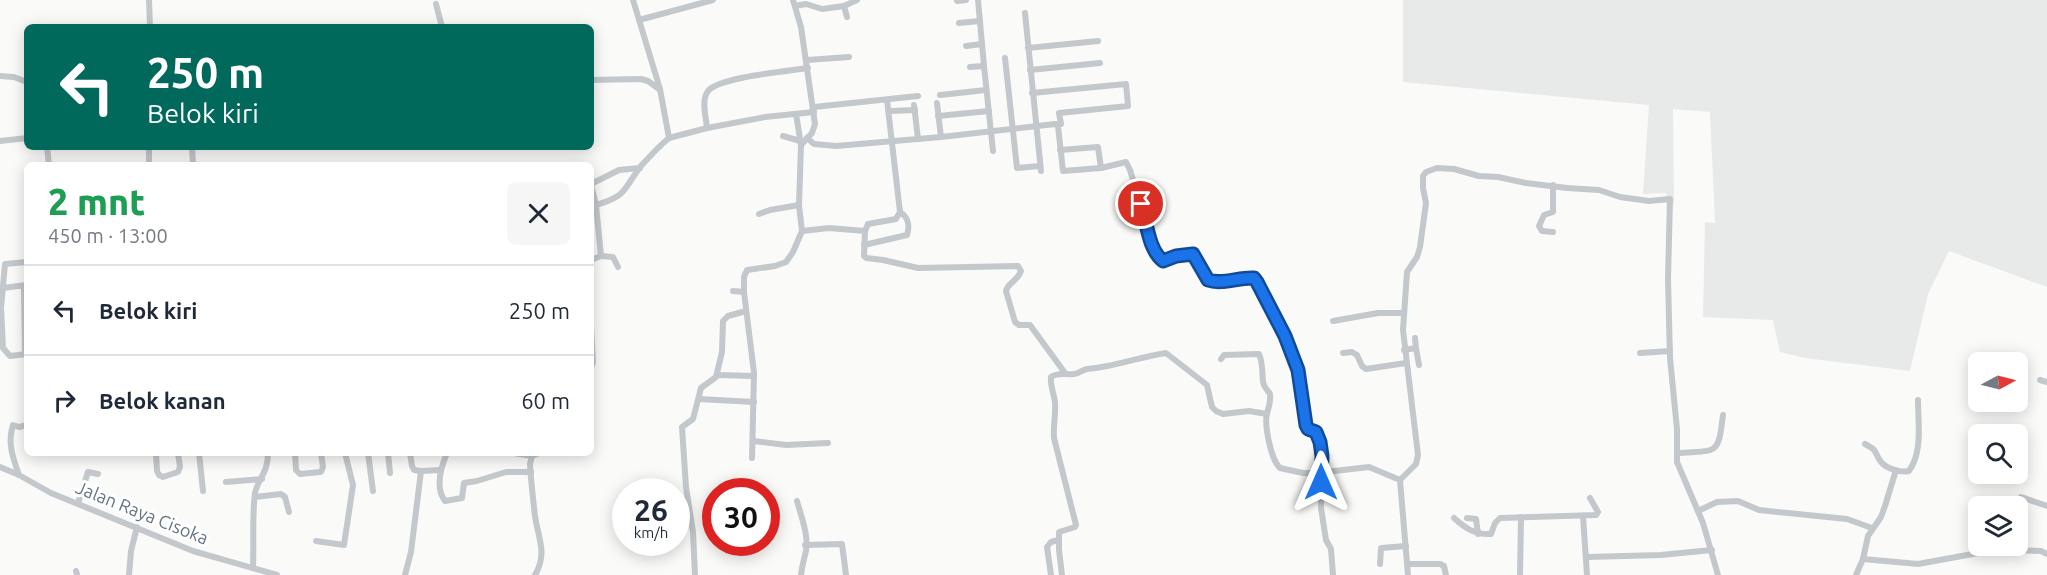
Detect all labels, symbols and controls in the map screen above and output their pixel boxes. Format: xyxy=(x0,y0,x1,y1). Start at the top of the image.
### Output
icon: left xyxy=(48,48,126,126)
text: 250 m xyxy=(147,49,264,96)
text: Belok kiri xyxy=(147,98,259,128)
pin xyxy=(1115,178,1166,229)
text: 2 mnt xyxy=(48,181,145,222)
button: close xyxy=(507,182,570,245)
icon: arrive xyxy=(1124,187,1157,220)
text: 450 m · 13:00 xyxy=(48,224,168,247)
icon: left xyxy=(48,294,81,327)
text: Belok kiri xyxy=(99,298,197,323)
text: 250 m xyxy=(509,298,570,323)
north arrow xyxy=(1968,352,2028,412)
map controls xyxy=(1968,352,2028,556)
icon: right xyxy=(48,384,81,417)
text: Belok kanan xyxy=(99,388,226,413)
text: 60 m xyxy=(521,388,570,413)
button: search xyxy=(1968,424,2028,484)
position arrow xyxy=(1289,450,1353,514)
street label: Jalan Raya Cisoka xyxy=(73,476,212,548)
speed limit sign: 30 xyxy=(702,478,780,556)
text: 26 xyxy=(634,493,668,527)
button: layers xyxy=(1968,496,2028,556)
text: km/h xyxy=(634,524,668,541)

